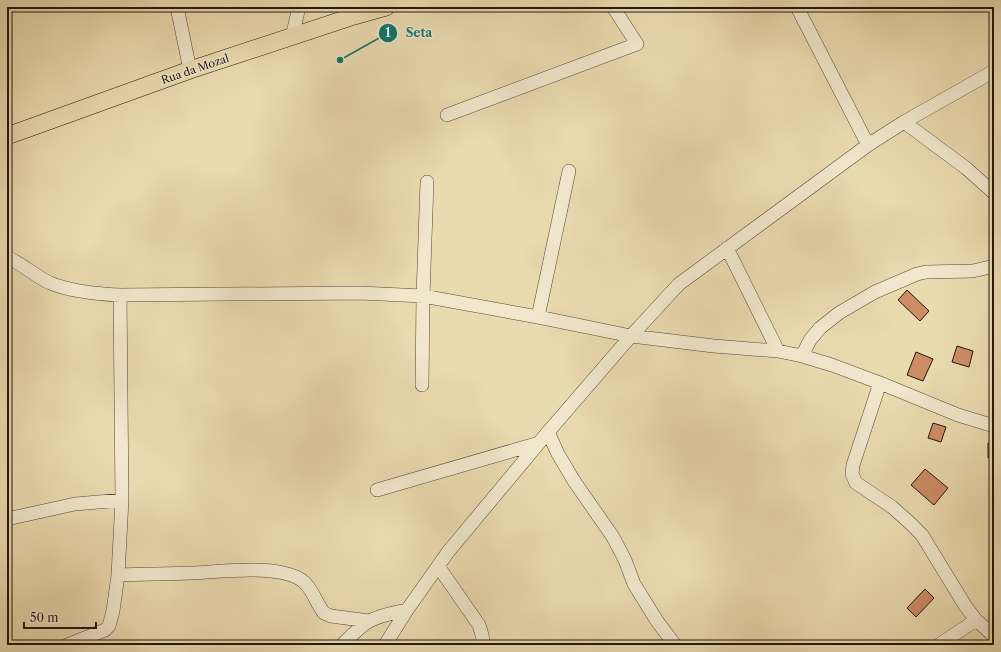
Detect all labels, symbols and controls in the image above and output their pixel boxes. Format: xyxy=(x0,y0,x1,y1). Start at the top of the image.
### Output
callout: Seta xyxy=(378,21,441,45)
text: 1 xyxy=(385,25,391,40)
text: Seta xyxy=(406,25,433,40)
street label: Rua da Mozal xyxy=(159,51,232,87)
scale bar xyxy=(24,604,96,630)
text: 50 m xyxy=(30,610,59,625)

